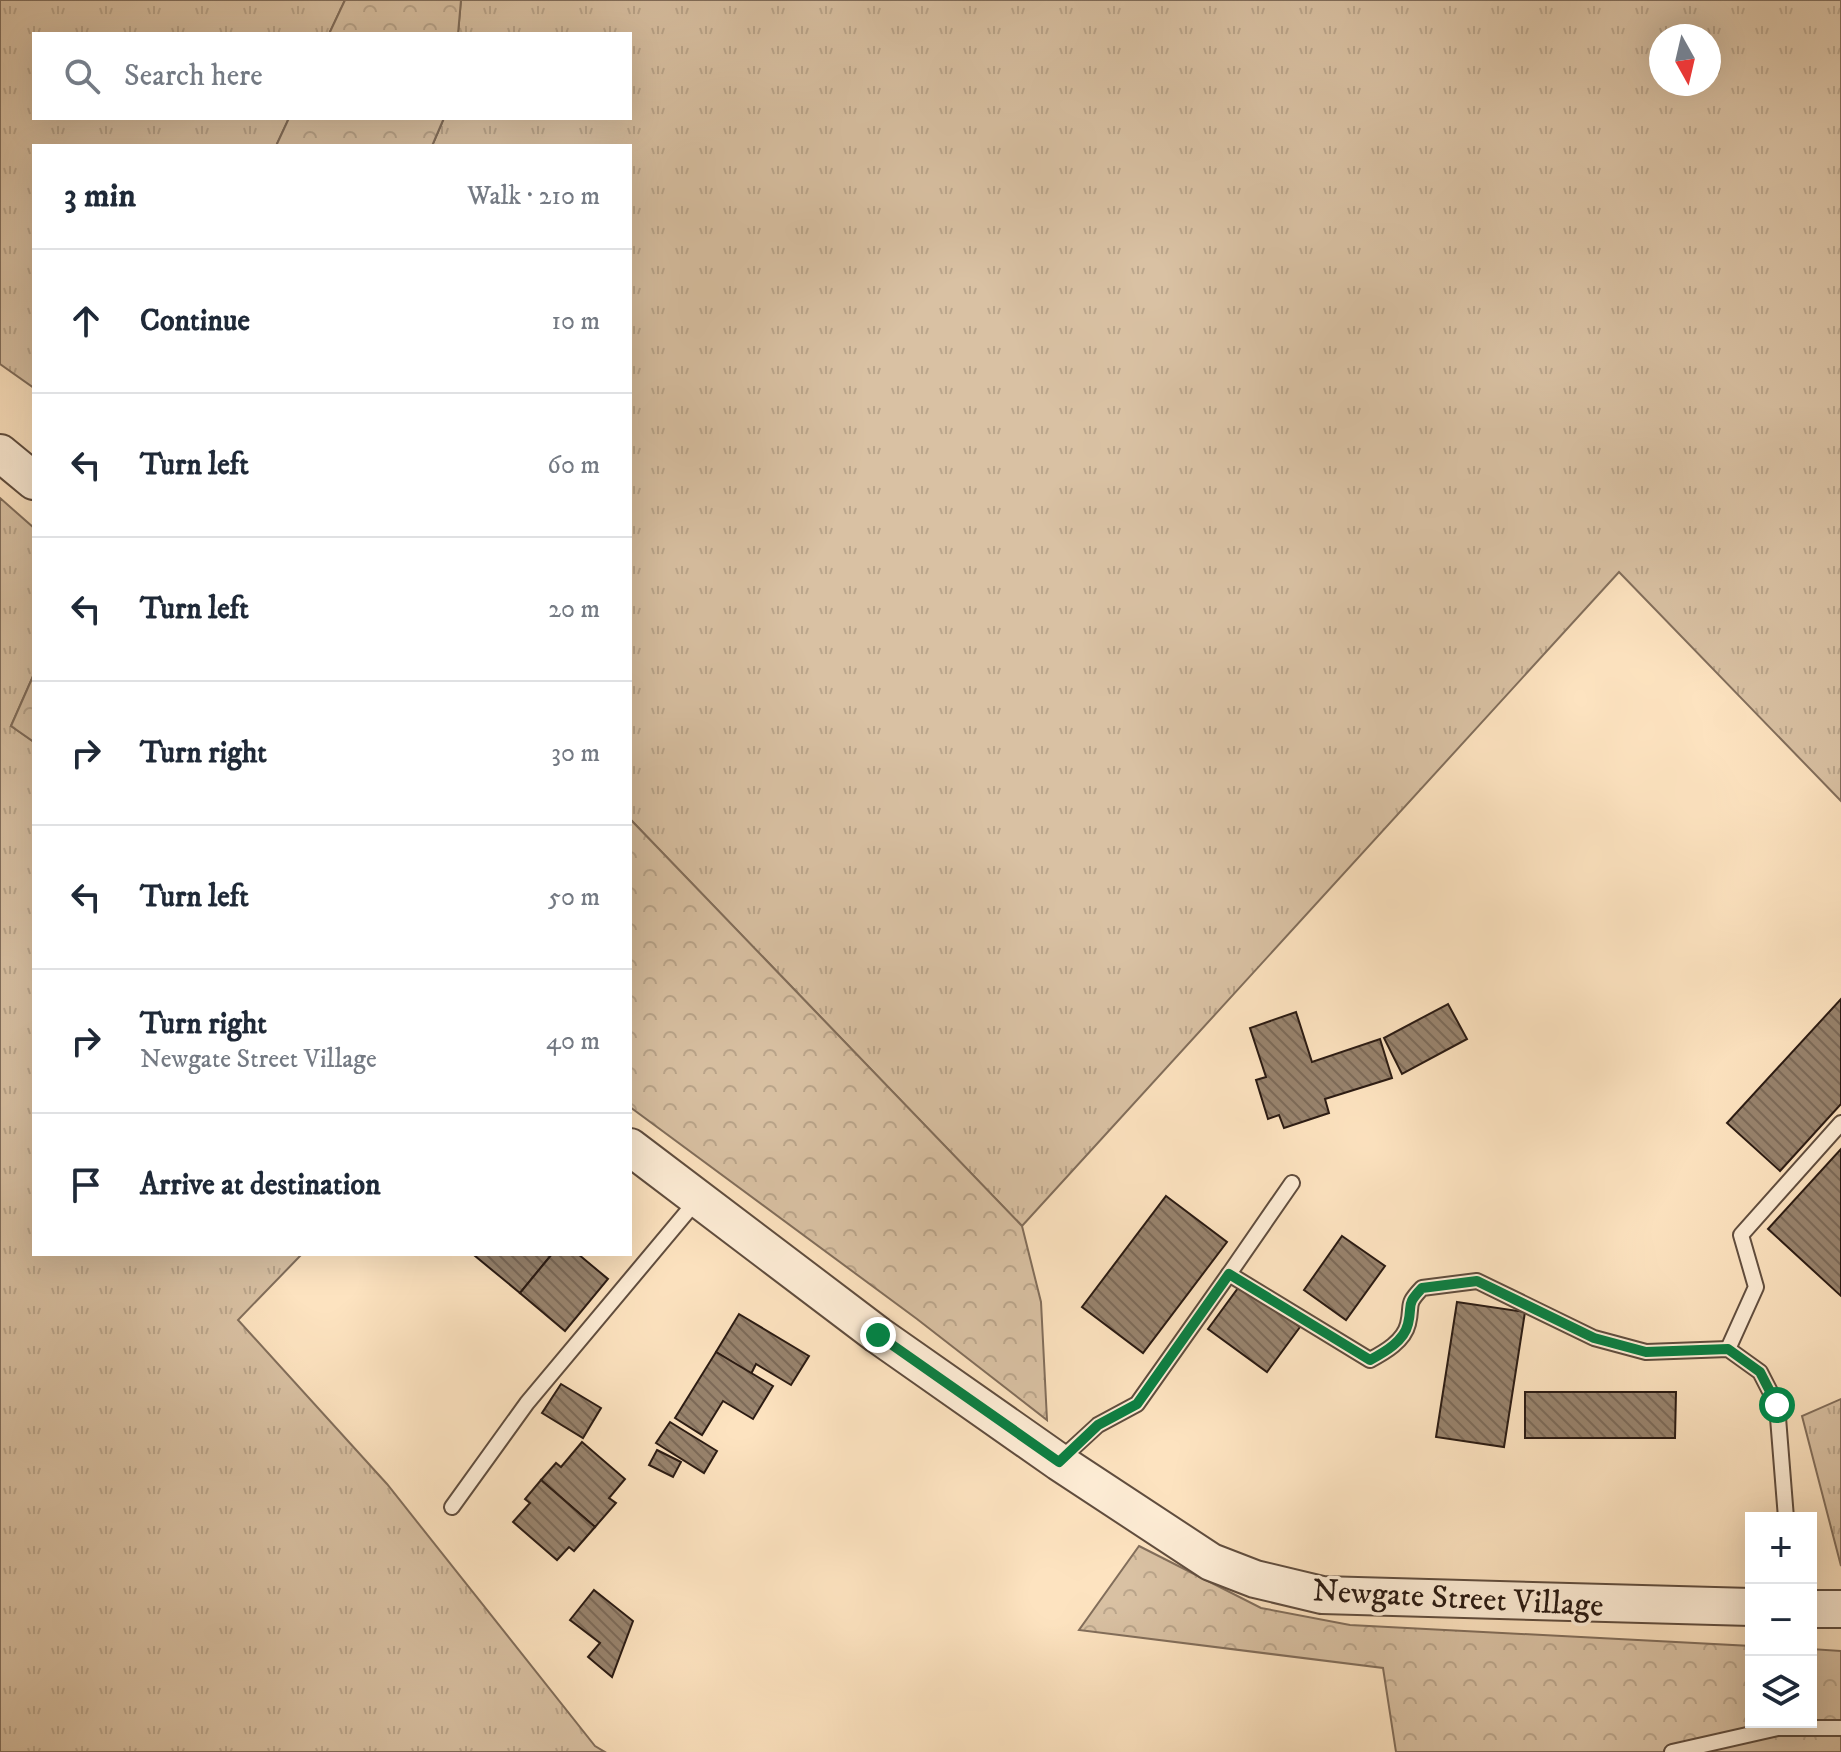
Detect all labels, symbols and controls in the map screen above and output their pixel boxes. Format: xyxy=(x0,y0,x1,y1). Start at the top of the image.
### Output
north arrow xyxy=(1649,24,1721,96)
search box xyxy=(32,32,632,120)
icon: search xyxy=(60,54,104,98)
text: Search here xyxy=(124,58,263,95)
text: 3 min xyxy=(64,175,136,217)
text: Walk · 210 m xyxy=(467,180,600,213)
icon: ahead xyxy=(64,299,108,343)
text: Continue xyxy=(140,303,250,340)
text: 10 m xyxy=(551,305,600,338)
icon: left xyxy=(64,443,108,487)
text: Turn left xyxy=(140,447,249,484)
text: 60 m xyxy=(547,449,600,482)
icon: left xyxy=(64,587,108,631)
text: Turn left xyxy=(140,591,249,628)
text: 20 m xyxy=(548,593,600,626)
icon: right xyxy=(64,731,108,775)
text: Turn right xyxy=(140,735,267,772)
text: 30 m xyxy=(551,737,600,770)
icon: left xyxy=(64,875,108,919)
text: Turn left xyxy=(140,879,249,916)
text: 50 m xyxy=(548,881,600,914)
text: Turn right xyxy=(140,1006,267,1043)
icon: right xyxy=(64,1019,108,1063)
text: 40 m xyxy=(546,1025,600,1058)
text: Newgate Street Village xyxy=(140,1043,377,1076)
icon: arrive xyxy=(64,1163,108,1207)
text: Arrive at destination xyxy=(140,1167,381,1204)
route end xyxy=(860,1317,896,1353)
route start xyxy=(1759,1387,1795,1423)
map controls xyxy=(1745,1512,1817,1728)
button: + xyxy=(1745,1512,1817,1584)
street label: Newgate Street Village xyxy=(1311,1571,1604,1627)
button: − xyxy=(1745,1584,1817,1656)
button: layers xyxy=(1745,1656,1817,1728)

